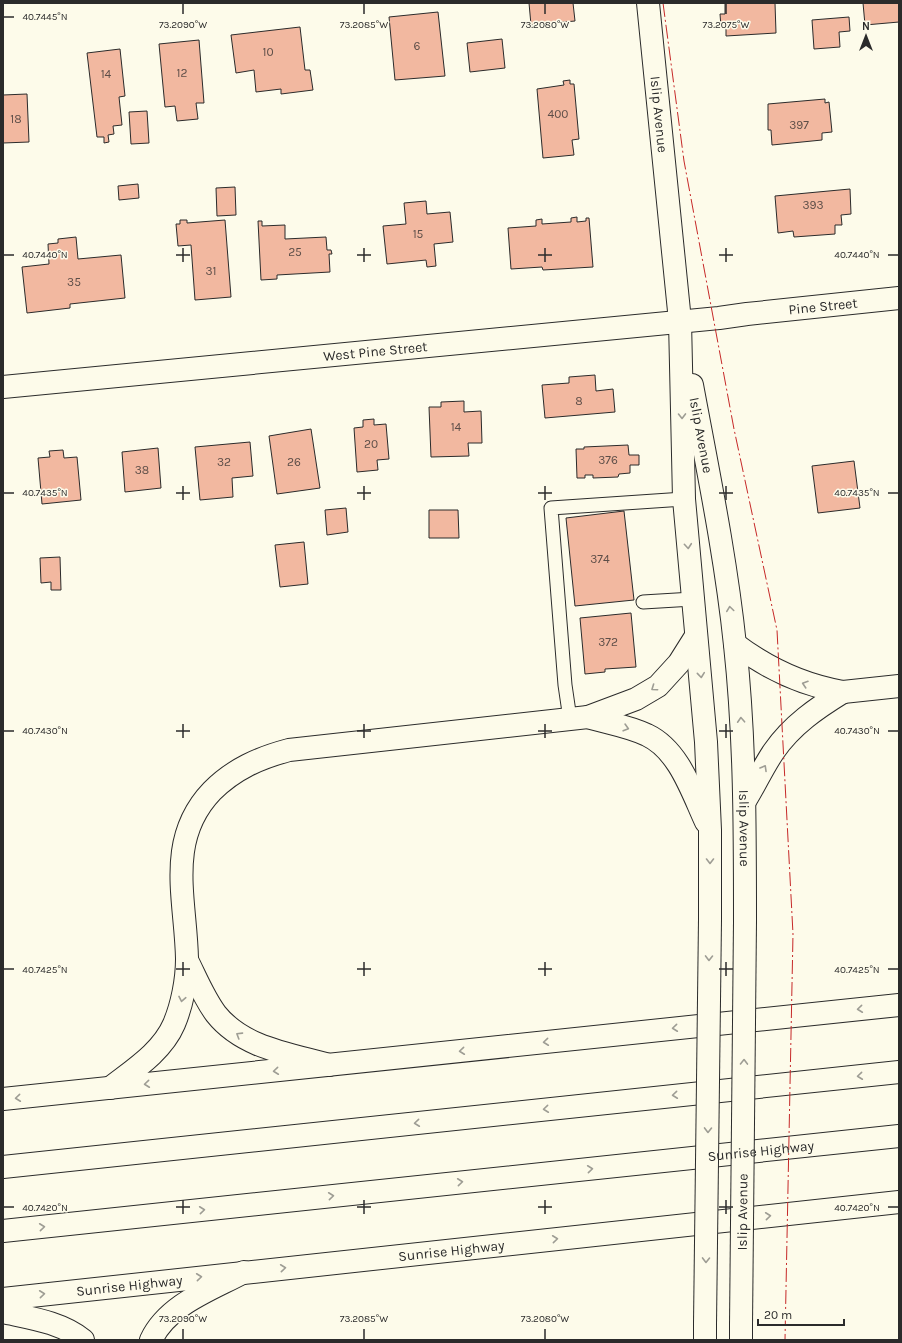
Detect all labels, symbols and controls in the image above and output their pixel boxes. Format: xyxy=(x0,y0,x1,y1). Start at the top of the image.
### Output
text: 40.7445°N xyxy=(22,11,68,23)
north arrow xyxy=(846,16,886,56)
text: 73.2090°W xyxy=(159,19,207,31)
text: 73.2085°W xyxy=(340,19,388,31)
text: 73.2080°W xyxy=(521,19,569,31)
text: 73.2075°W xyxy=(703,19,749,31)
text: N xyxy=(862,20,870,33)
house number: 6 xyxy=(414,39,421,53)
house number: 10 xyxy=(262,45,274,59)
house number: 12 xyxy=(177,66,188,80)
house number: 14 xyxy=(101,67,112,81)
street label: Islip Avenue xyxy=(647,75,672,154)
house number: 400 xyxy=(548,107,568,121)
house number: 18 xyxy=(10,112,22,126)
house number: 397 xyxy=(789,118,809,132)
house number: 393 xyxy=(802,198,824,212)
house number: 15 xyxy=(413,227,424,241)
house number: 25 xyxy=(288,245,302,259)
text: 40.7440°N xyxy=(22,249,68,261)
text: 40.7440°N xyxy=(834,249,880,261)
house number: 31 xyxy=(205,264,217,278)
house number: 35 xyxy=(67,275,81,289)
street label: Pine Street xyxy=(788,294,858,318)
street label: West Pine Street xyxy=(322,338,428,365)
house number: 8 xyxy=(575,394,583,408)
street label: Islip Avenue xyxy=(686,396,717,474)
one-way arrow xyxy=(678,413,686,419)
house number: 14 xyxy=(451,420,462,434)
house number: 20 xyxy=(364,437,378,451)
house number: 376 xyxy=(598,453,618,467)
house number: 32 xyxy=(217,455,231,469)
house number: 26 xyxy=(287,455,301,469)
house number: 38 xyxy=(135,463,149,477)
text: 40.7435°N xyxy=(22,487,68,499)
text: 40.7435°N xyxy=(834,487,880,499)
one-way arrow xyxy=(683,543,692,549)
house number: 374 xyxy=(590,552,610,566)
one-way arrow xyxy=(726,606,735,613)
house number: 372 xyxy=(598,635,618,649)
one-way arrow xyxy=(696,672,705,678)
one-way arrow xyxy=(802,680,809,688)
one-way arrow xyxy=(652,683,659,690)
one-way arrow xyxy=(737,717,745,723)
one-way arrow xyxy=(622,723,629,732)
text: 40.7430°N xyxy=(22,725,68,737)
text: 40.7430°N xyxy=(834,725,880,737)
one-way arrow xyxy=(760,765,767,772)
street label: Islip Avenue xyxy=(735,789,753,867)
one-way arrow xyxy=(706,858,714,864)
one-way arrow xyxy=(705,955,713,961)
text: 40.7425°N xyxy=(22,964,68,976)
text: 40.7425°N xyxy=(834,964,880,976)
one-way arrow xyxy=(178,995,186,1002)
one-way arrow xyxy=(857,1004,863,1013)
one-way arrow xyxy=(672,1024,678,1033)
one-way arrow xyxy=(237,1033,244,1040)
one-way arrow xyxy=(543,1037,549,1046)
one-way arrow xyxy=(459,1046,465,1055)
one-way arrow xyxy=(740,1059,748,1065)
one-way arrow xyxy=(273,1066,279,1075)
one-way arrow xyxy=(857,1071,863,1080)
one-way arrow xyxy=(144,1079,150,1088)
one-way arrow xyxy=(672,1091,678,1100)
one-way arrow xyxy=(15,1093,21,1102)
one-way arrow xyxy=(543,1104,549,1113)
one-way arrow xyxy=(414,1118,420,1127)
one-way arrow xyxy=(703,1127,712,1133)
street label: Sunrise Highway xyxy=(707,1137,815,1165)
one-way arrow xyxy=(587,1164,593,1173)
street label: Islip Avenue xyxy=(733,1173,751,1251)
one-way arrow xyxy=(457,1178,464,1187)
one-way arrow xyxy=(328,1192,334,1201)
text: 40.7420°N xyxy=(22,1202,68,1214)
text: 40.7420°N xyxy=(834,1202,880,1214)
one-way arrow xyxy=(199,1205,205,1214)
one-way arrow xyxy=(765,1212,771,1221)
one-way arrow xyxy=(39,1223,45,1232)
one-way arrow xyxy=(552,1235,558,1244)
street label: Sunrise Highway xyxy=(397,1236,506,1265)
one-way arrow xyxy=(702,1257,710,1263)
one-way arrow xyxy=(280,1264,286,1273)
street label: Sunrise Highway xyxy=(75,1271,184,1300)
one-way arrow xyxy=(196,1273,202,1282)
one-way arrow xyxy=(39,1290,45,1299)
scale bar xyxy=(758,1301,844,1327)
text: 20 m xyxy=(764,1308,792,1322)
text: 73.2090°W xyxy=(159,1313,207,1325)
text: 73.2085°W xyxy=(340,1313,388,1325)
text: 73.2080°W xyxy=(521,1313,569,1325)

